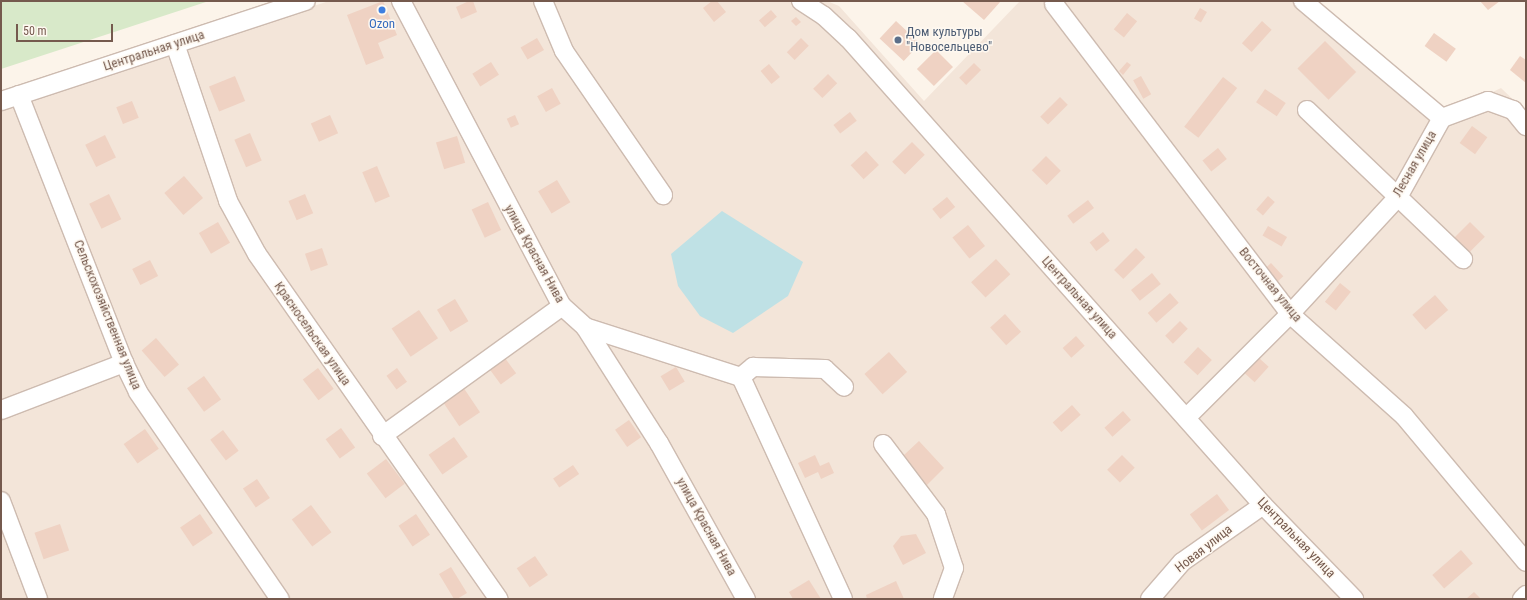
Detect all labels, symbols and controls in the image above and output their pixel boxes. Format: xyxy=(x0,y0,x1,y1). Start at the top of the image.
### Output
marker: Ozon xyxy=(377,5,387,15)
scale bar xyxy=(18,16,115,42)
place label: Ozon xyxy=(369,16,395,32)
text: 50 m xyxy=(23,24,47,38)
place label: Дом культуры "Новосельцево" xyxy=(906,25,992,56)
street label: Центральная улица xyxy=(101,27,207,75)
marker: Дом культуры "Новосельцево" xyxy=(893,35,903,45)
street label: Лесная улица xyxy=(1390,128,1440,200)
street label: улица Красная Нива xyxy=(501,202,567,306)
street label: Сельскохозяйственная улица xyxy=(70,238,144,392)
street label: Восточная улица xyxy=(1235,245,1305,325)
street label: Центральная улица xyxy=(1038,254,1120,342)
street label: Красносельская улица xyxy=(270,279,354,389)
street label: улица Красная Нива xyxy=(673,475,739,579)
street label: Центральная улица xyxy=(1254,495,1338,581)
street label: Новая улица xyxy=(1172,522,1236,576)

